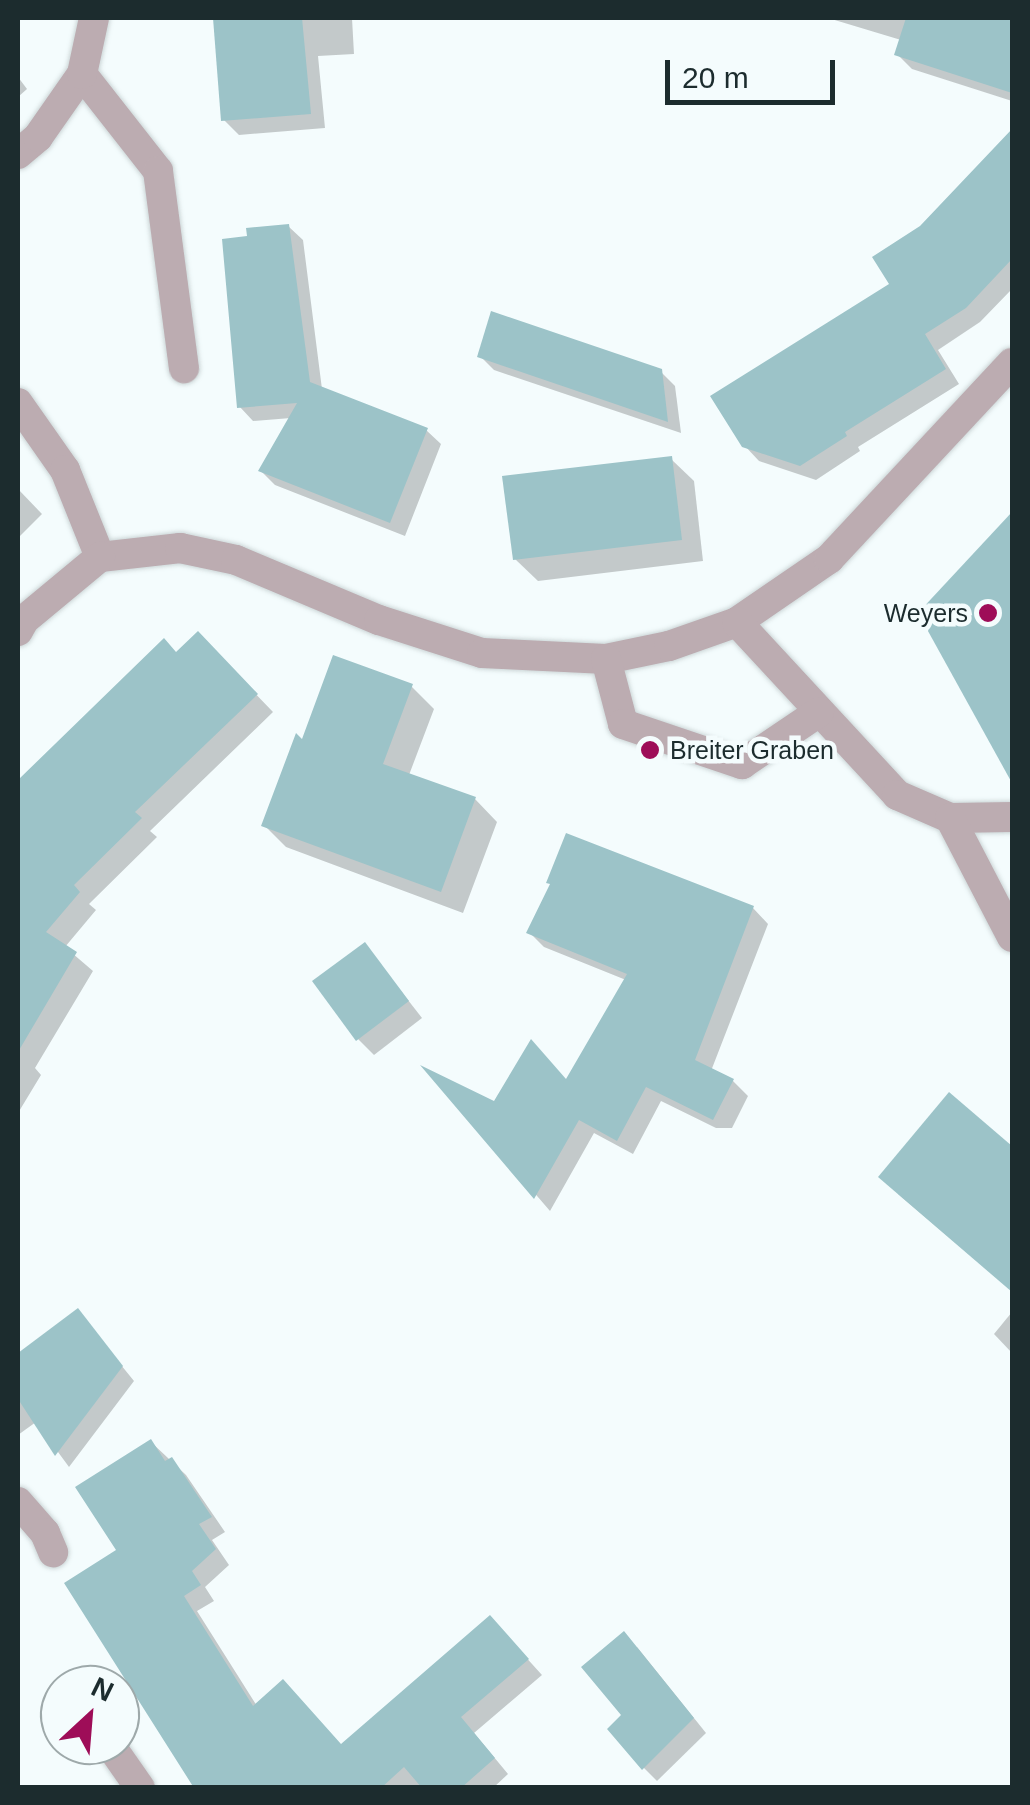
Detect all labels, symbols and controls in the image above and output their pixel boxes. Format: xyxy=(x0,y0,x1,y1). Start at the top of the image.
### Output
scale bar xyxy=(670,40,840,102)
text: 20 m xyxy=(682,61,749,94)
place label: Weyers xyxy=(884,598,968,628)
marker: Weyers xyxy=(977,602,999,624)
place label: Breiter Graben xyxy=(670,735,834,765)
marker: Breiter Graben xyxy=(639,739,661,761)
north arrow xyxy=(40,1665,140,1765)
text: N xyxy=(87,1671,118,1708)

